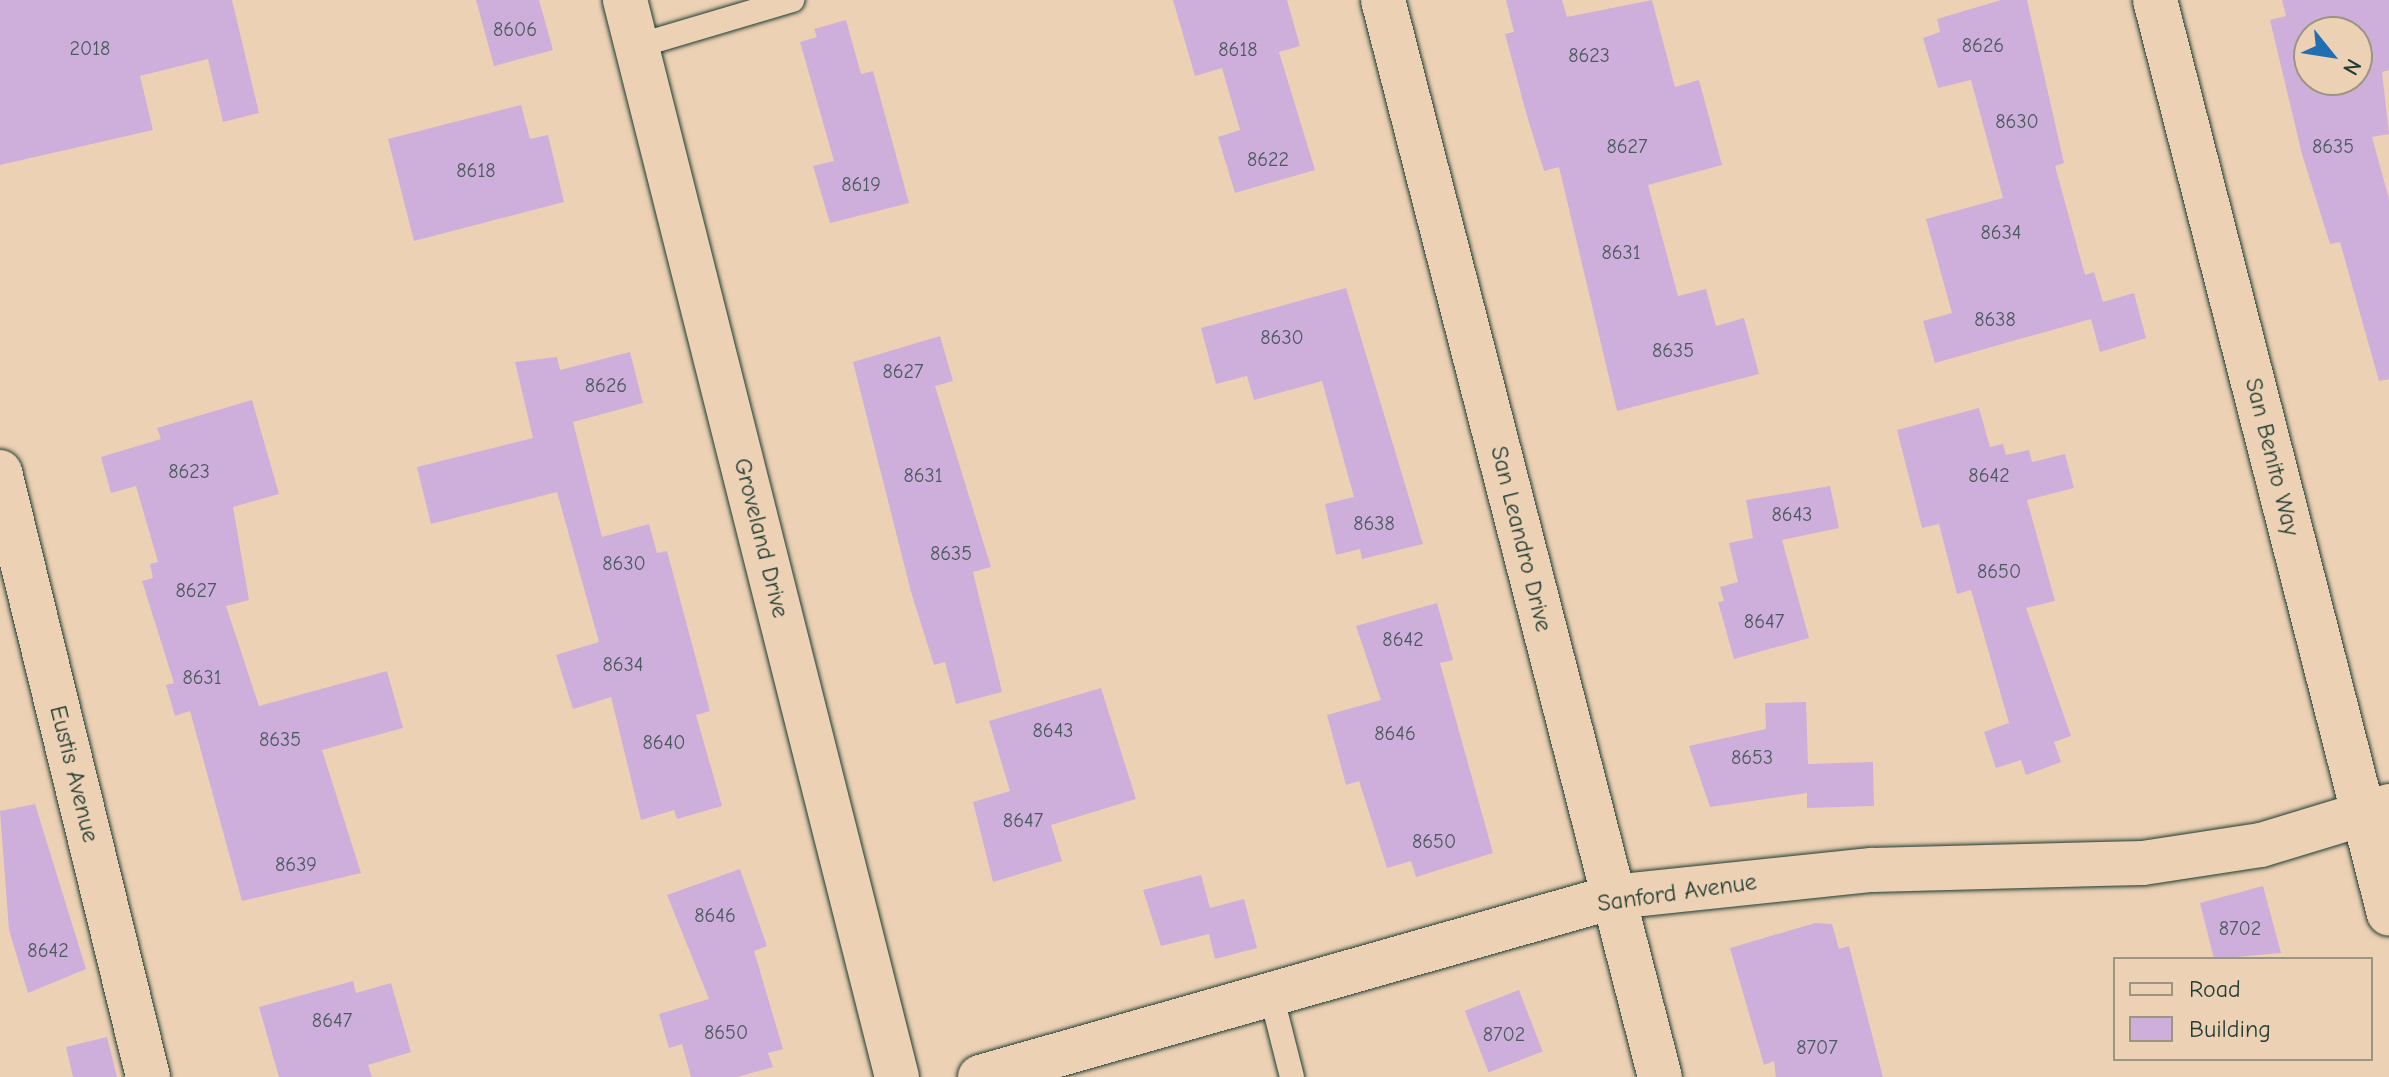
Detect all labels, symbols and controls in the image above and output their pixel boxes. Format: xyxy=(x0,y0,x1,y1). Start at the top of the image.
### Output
north arrow xyxy=(2293,16,2373,96)
house number: 8606 xyxy=(493,17,537,41)
house number: 8626 xyxy=(1962,33,2004,57)
house number: 2018 xyxy=(70,36,110,60)
house number: 8618 xyxy=(1218,37,1258,61)
house number: 8623 xyxy=(1568,43,1610,67)
text: N xyxy=(2337,54,2367,80)
house number: 8630 xyxy=(1995,109,2039,133)
house number: 8627 xyxy=(1606,134,1648,158)
house number: 8635 xyxy=(2312,134,2354,158)
house number: 8622 xyxy=(1247,147,1289,171)
house number: 8618 xyxy=(456,158,496,182)
house number: 8619 xyxy=(841,172,881,196)
house number: 8634 xyxy=(1981,220,2021,244)
house number: 8631 xyxy=(1601,240,1641,264)
house number: 8638 xyxy=(1974,307,2016,331)
house number: 8630 xyxy=(1260,325,1304,349)
house number: 8635 xyxy=(1652,338,1694,362)
house number: 8627 xyxy=(882,359,924,383)
house number: 8626 xyxy=(585,373,627,397)
street label: San Benito Way xyxy=(2238,375,2306,539)
street label: San Leandro Drive xyxy=(1484,443,1558,635)
street label: Groveland Drive xyxy=(727,455,795,621)
house number: 8623 xyxy=(168,459,210,483)
house number: 8631 xyxy=(903,463,943,487)
house number: 8642 xyxy=(1968,463,2010,487)
house number: 8643 xyxy=(1772,502,1812,526)
house number: 8638 xyxy=(1353,511,1395,535)
house number: 8635 xyxy=(930,541,972,565)
house number: 8630 xyxy=(602,551,646,575)
house number: 8650 xyxy=(1977,559,2021,583)
house number: 8627 xyxy=(175,578,217,602)
house number: 8647 xyxy=(1744,609,1784,633)
house number: 8642 xyxy=(1382,627,1424,651)
house number: 8634 xyxy=(603,652,643,676)
house number: 8631 xyxy=(182,665,222,689)
street label: Eustis Avenue xyxy=(43,703,105,845)
house number: 8643 xyxy=(1033,718,1073,742)
house number: 8646 xyxy=(1374,721,1416,745)
house number: 8635 xyxy=(259,727,301,751)
house number: 8640 xyxy=(643,730,685,754)
house number: 8653 xyxy=(1731,745,1773,769)
house number: 8647 xyxy=(1003,808,1043,832)
house number: 8650 xyxy=(1412,829,1456,853)
house number: 8639 xyxy=(275,852,317,876)
street label: Sanford Avenue xyxy=(1596,868,1758,918)
house number: 8646 xyxy=(694,903,736,927)
house number: 8702 xyxy=(2219,916,2261,940)
house number: 8642 xyxy=(27,938,69,962)
legend xyxy=(2113,957,2373,1061)
text: Road xyxy=(2189,975,2241,1003)
house number: 8647 xyxy=(312,1008,352,1032)
text: Building xyxy=(2189,1015,2271,1043)
house number: 8650 xyxy=(704,1020,748,1044)
house number: 8702 xyxy=(1483,1022,1525,1046)
house number: 8707 xyxy=(1796,1035,1838,1059)

